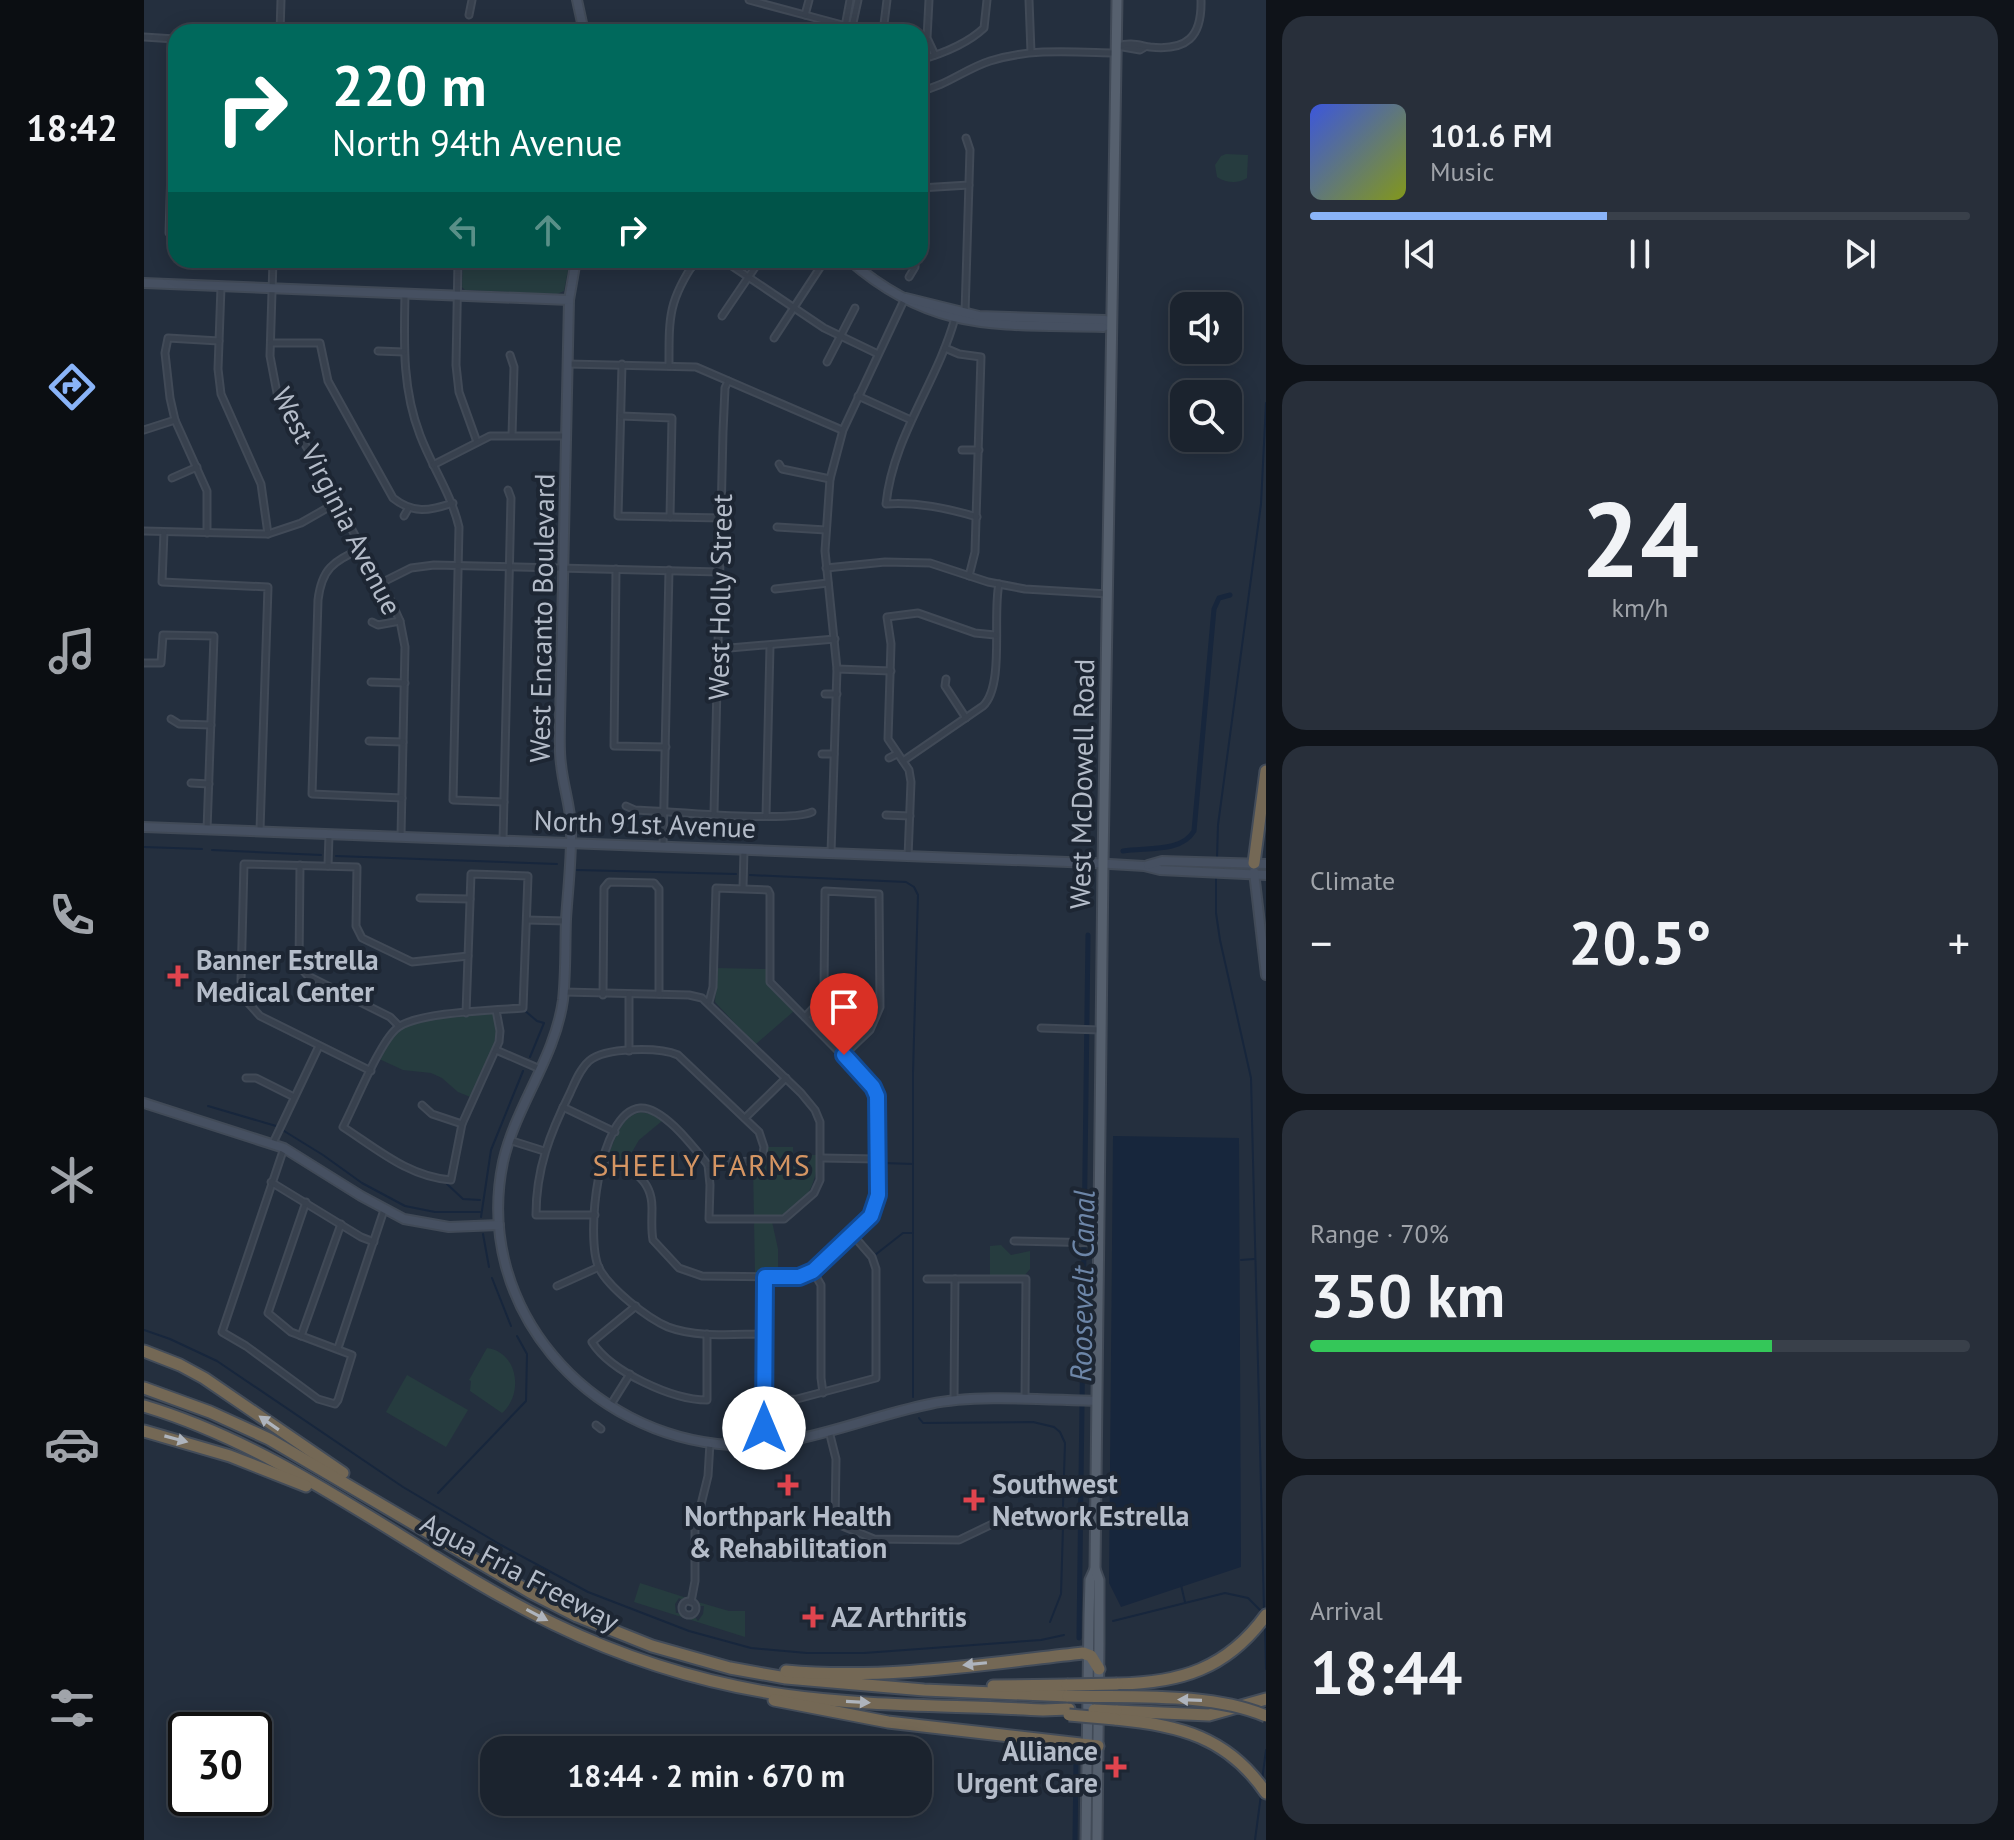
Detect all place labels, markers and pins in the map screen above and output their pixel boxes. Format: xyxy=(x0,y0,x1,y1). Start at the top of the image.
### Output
place label: Banner Estrella Medical Center xyxy=(196,941,379,1010)
marker: Banner Estrella Medical Center xyxy=(167,965,189,987)
pin xyxy=(810,973,878,1055)
place label: Southwest Network Estrella xyxy=(992,1465,1189,1534)
marker: Northpark Health & Rehabilitation xyxy=(777,1474,799,1496)
marker: Southwest Network Estrella xyxy=(963,1489,985,1511)
place label: Northpark Health & Rehabilitation xyxy=(684,1497,892,1566)
place label: AZ Arthritis xyxy=(831,1598,967,1635)
marker: AZ Arthritis xyxy=(802,1606,824,1628)
place label: Alliance Urgent Care xyxy=(956,1732,1098,1801)
marker: Alliance Urgent Care xyxy=(1105,1756,1127,1778)

